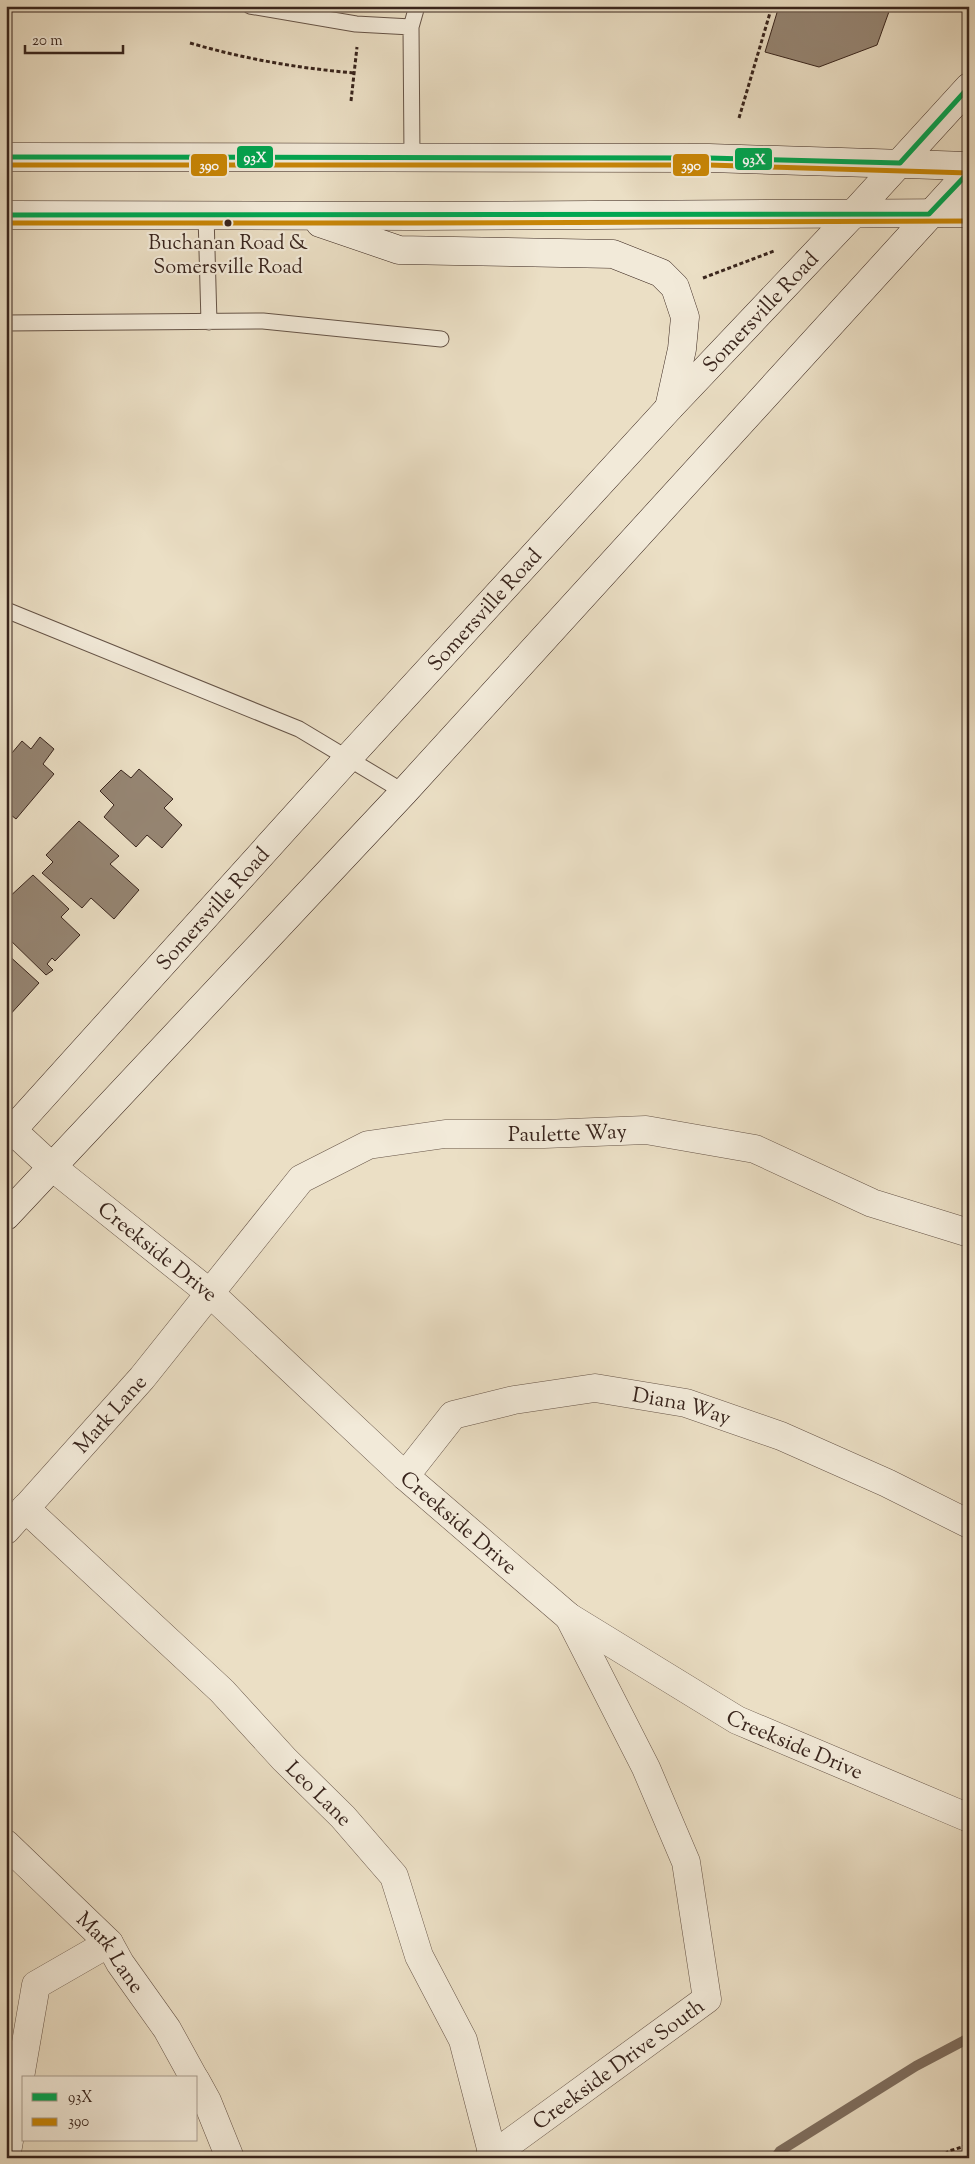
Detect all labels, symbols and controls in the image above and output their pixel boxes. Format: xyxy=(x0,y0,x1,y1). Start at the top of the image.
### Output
scale bar xyxy=(25,22,122,54)
text: 20 m xyxy=(32,31,63,52)
line badge: 93X xyxy=(236,145,274,169)
line badge: 93X xyxy=(734,147,773,171)
text: 93X xyxy=(244,149,267,169)
text: 93X xyxy=(743,151,766,171)
line badge: 390 xyxy=(190,153,228,177)
line badge: 390 xyxy=(672,153,710,177)
text: 390 xyxy=(199,157,219,177)
text: 390 xyxy=(681,157,701,177)
marker: Buchanan Road & Somersville Road xyxy=(223,218,233,228)
place label: Buchanan Road & Somersville Road xyxy=(148,230,308,283)
street label: Somersville Road xyxy=(697,246,827,381)
street label: Somersville Road xyxy=(422,543,550,679)
street label: Somersville Road xyxy=(150,841,278,978)
street label: Paulette Way xyxy=(508,1118,628,1151)
street label: Creekside Drive xyxy=(90,1196,224,1310)
street label: Mark Lane xyxy=(68,1369,155,1461)
street label: Diana Way xyxy=(630,1381,735,1435)
street label: Creekside Drive xyxy=(392,1465,523,1583)
street label: Creekside Drive xyxy=(719,1704,867,1788)
street label: Leo Lane xyxy=(278,1755,358,1834)
street label: Mark Lane xyxy=(68,1906,150,2000)
street label: Creekside Drive South xyxy=(527,1992,712,2138)
legend xyxy=(22,2076,198,2142)
text: 93X xyxy=(68,2088,93,2109)
text: 390 xyxy=(68,2112,89,2133)

